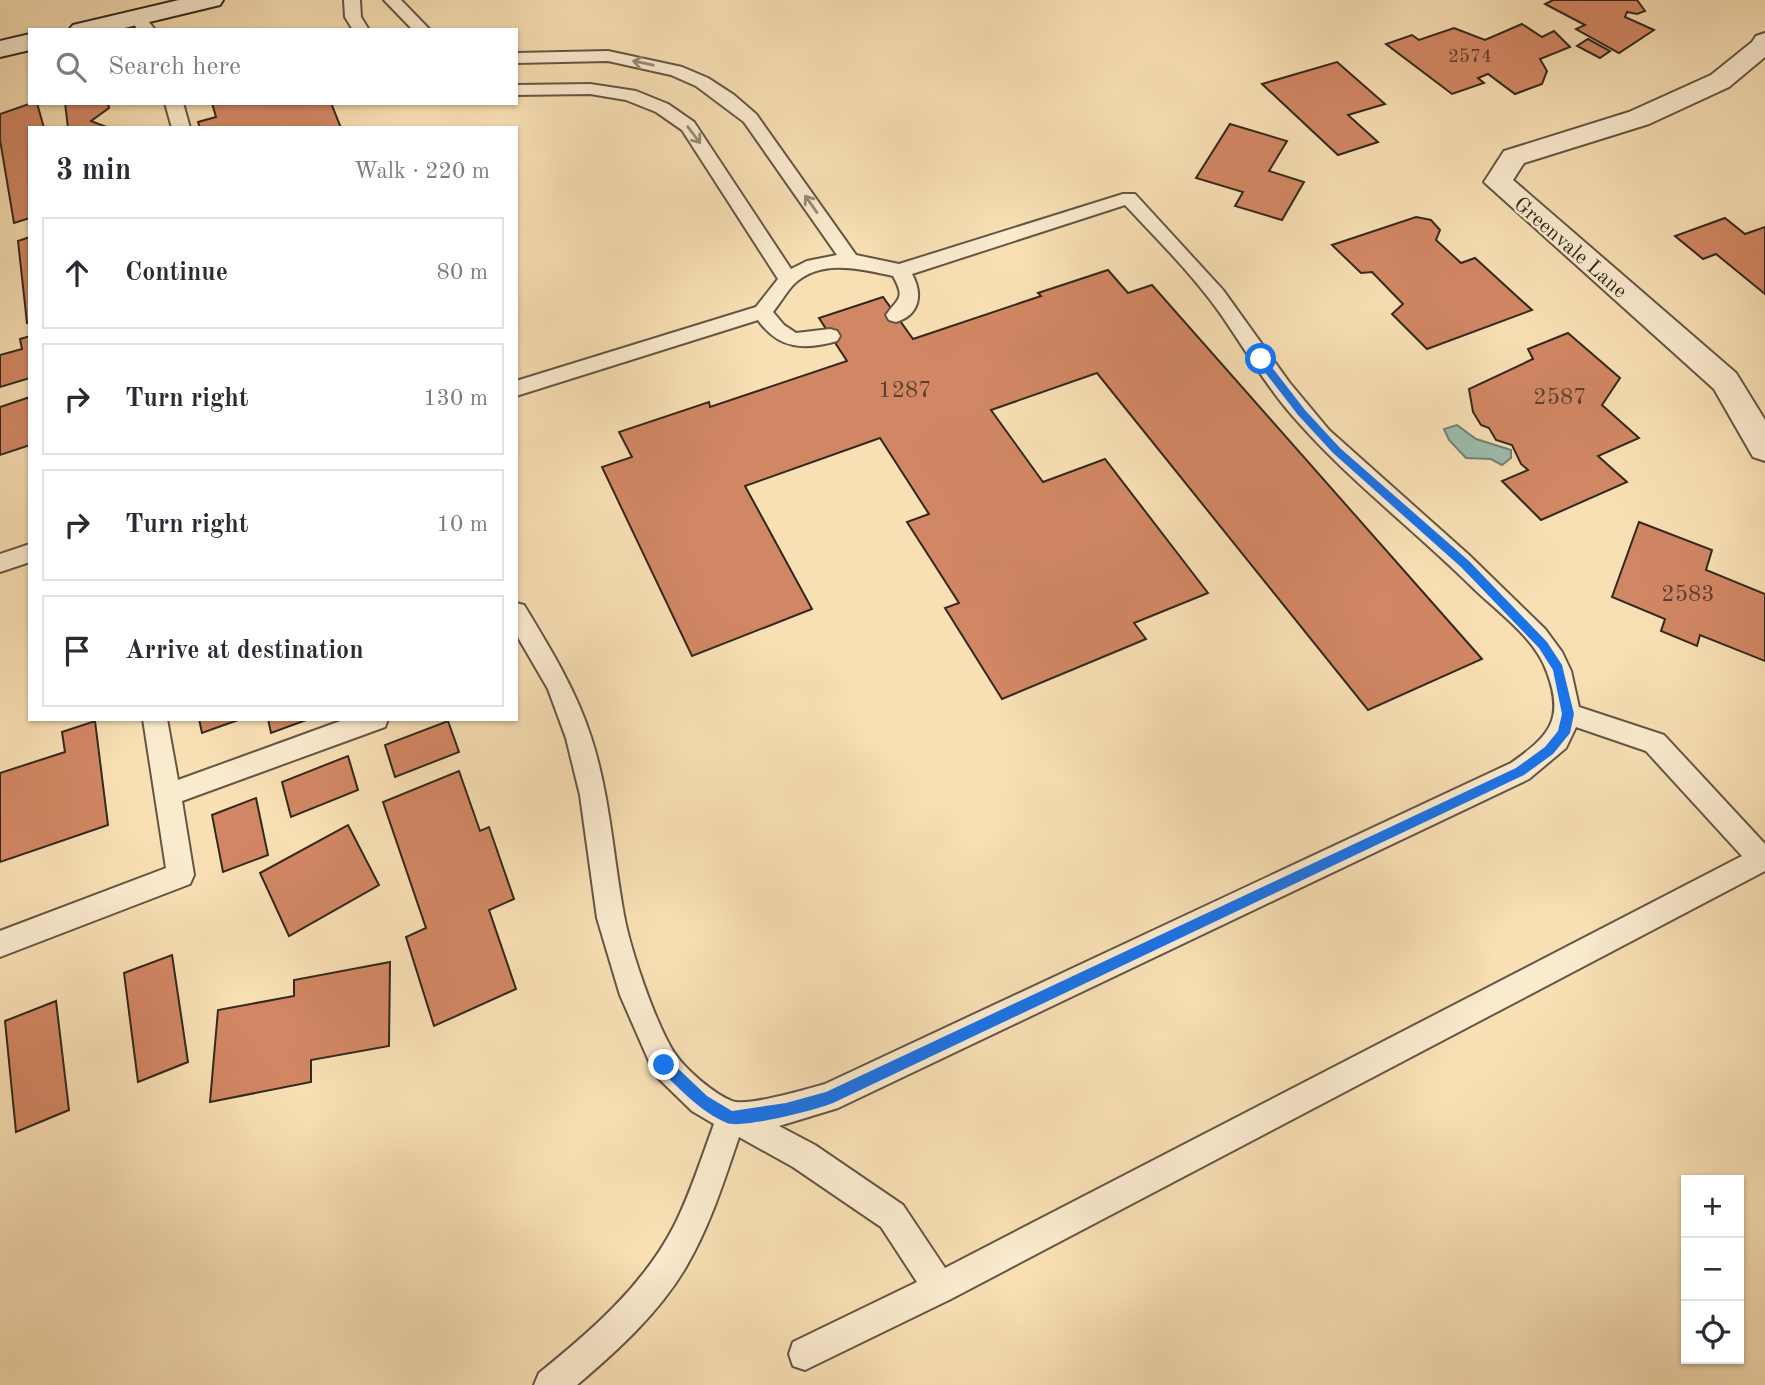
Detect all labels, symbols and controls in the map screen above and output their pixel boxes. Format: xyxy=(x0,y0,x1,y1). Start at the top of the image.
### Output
search box xyxy=(28,28,518,105)
icon: search xyxy=(52,48,90,86)
house number: 2574 xyxy=(1448,48,1492,67)
text: Search here xyxy=(108,54,241,80)
one-way arrow xyxy=(632,56,655,70)
one-way arrow xyxy=(686,125,701,144)
text: 3 min xyxy=(56,156,131,186)
text: Walk · 220 m xyxy=(354,160,490,183)
street label: Greenvale Lane xyxy=(1510,194,1630,303)
one-way arrow xyxy=(803,195,818,214)
icon: ahead xyxy=(58,254,96,292)
text: Continue xyxy=(125,260,228,286)
text: 80 m xyxy=(437,261,488,284)
route start xyxy=(1245,343,1276,374)
house number: 1287 xyxy=(878,379,932,402)
icon: right xyxy=(58,380,96,418)
text: Turn right xyxy=(125,386,248,412)
house number: 2587 xyxy=(1533,386,1587,409)
text: 130 m xyxy=(423,387,488,410)
icon: right xyxy=(58,506,96,544)
text: Turn right xyxy=(125,512,248,538)
text: 10 m xyxy=(437,513,488,536)
house number: 2583 xyxy=(1661,583,1715,606)
icon: arrive xyxy=(58,632,96,670)
text: Arrive at destination xyxy=(125,638,364,664)
route end xyxy=(648,1049,679,1080)
map controls xyxy=(1681,1175,1744,1364)
button: + xyxy=(1681,1175,1744,1238)
button: − xyxy=(1681,1238,1744,1301)
button: locate xyxy=(1681,1301,1744,1364)

